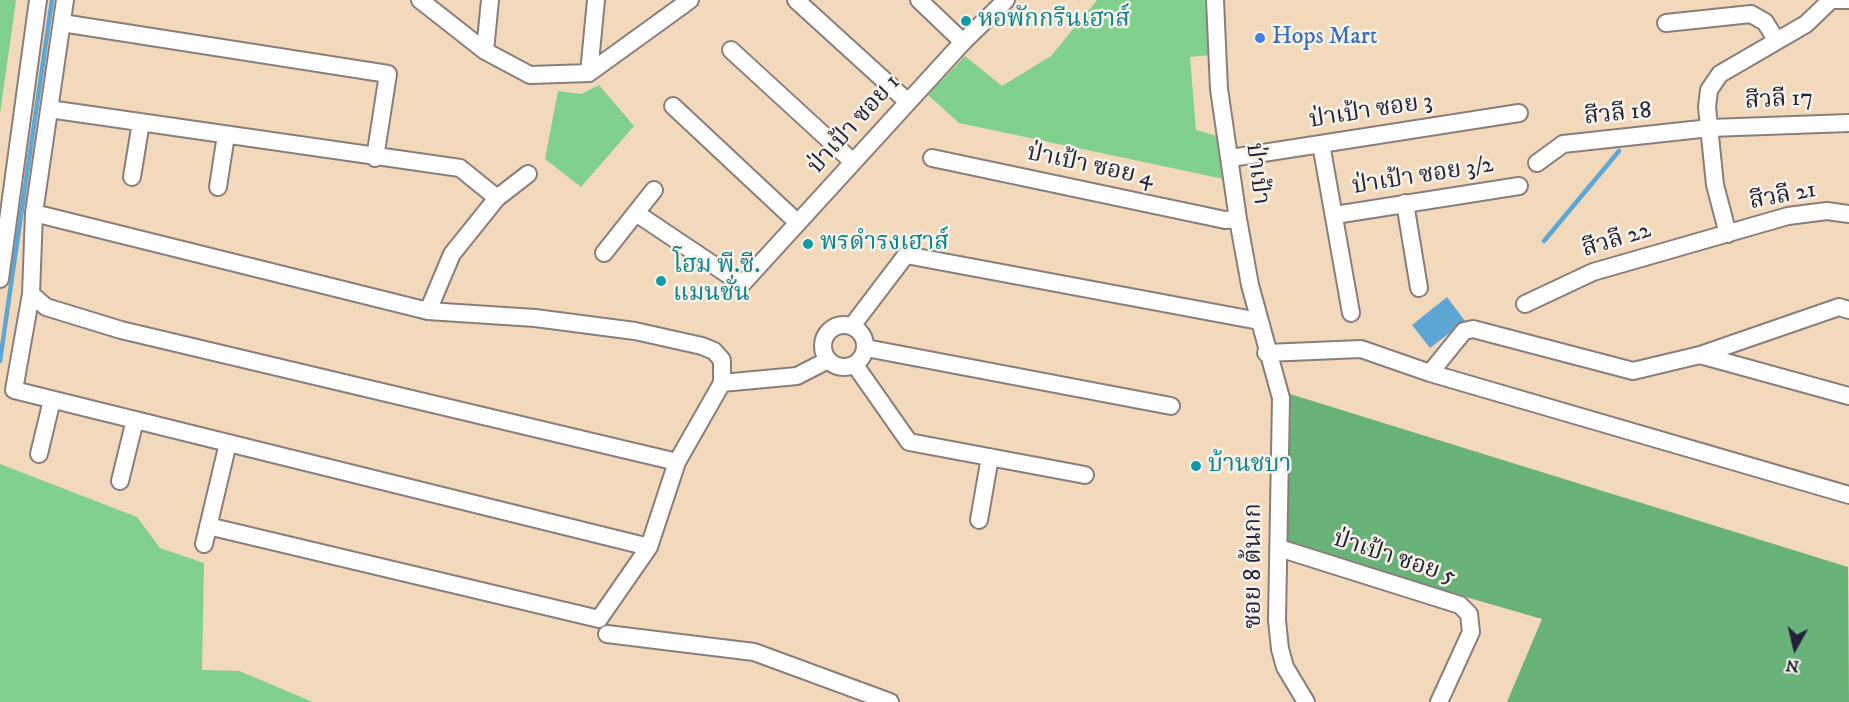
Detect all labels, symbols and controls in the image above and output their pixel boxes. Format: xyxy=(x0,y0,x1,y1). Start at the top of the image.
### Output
place label: หอพักกรีนเฮาส์ xyxy=(978,7,1130,35)
marker: หอพักกรีนเฮาส์ xyxy=(959,14,973,28)
place label: Hops Mart xyxy=(1272,24,1377,52)
marker: Hops Mart xyxy=(1253,31,1267,45)
street label: ป่าเป้า ซอย 1 xyxy=(803,69,907,181)
street label: สีวลี 17 xyxy=(1744,85,1814,117)
street label: ป่าเป้า ซอย 3 xyxy=(1307,88,1435,136)
street label: สีวลี 18 xyxy=(1583,97,1653,133)
street label: ป่าเป้า ซอย 4 xyxy=(1024,139,1156,195)
street label: ป่าเป้า xyxy=(1238,141,1274,207)
street label: ป่าเป้า ซอย 3/2 xyxy=(1350,152,1496,202)
street label: สีวลี 21 xyxy=(1747,176,1819,218)
street label: สีวลี 22 xyxy=(1579,217,1655,265)
place label: พรดำรงเฮาส์ xyxy=(820,230,949,258)
marker: พรดำรงเฮาส์ xyxy=(801,237,815,251)
place label: โฮม พี.ซี. แมนชั่น xyxy=(673,253,760,309)
marker: โฮม พี.ซี. แมนชั่น xyxy=(654,274,668,288)
place label: บ้านชบา xyxy=(1208,452,1291,480)
marker: บ้านชบา xyxy=(1189,459,1203,473)
street label: ซอย 8 ต้นกก xyxy=(1241,503,1269,629)
street label: ป่าเป้า ซอย 5 xyxy=(1329,526,1459,592)
north arrow xyxy=(1765,618,1825,678)
text: N xyxy=(1785,655,1800,677)

